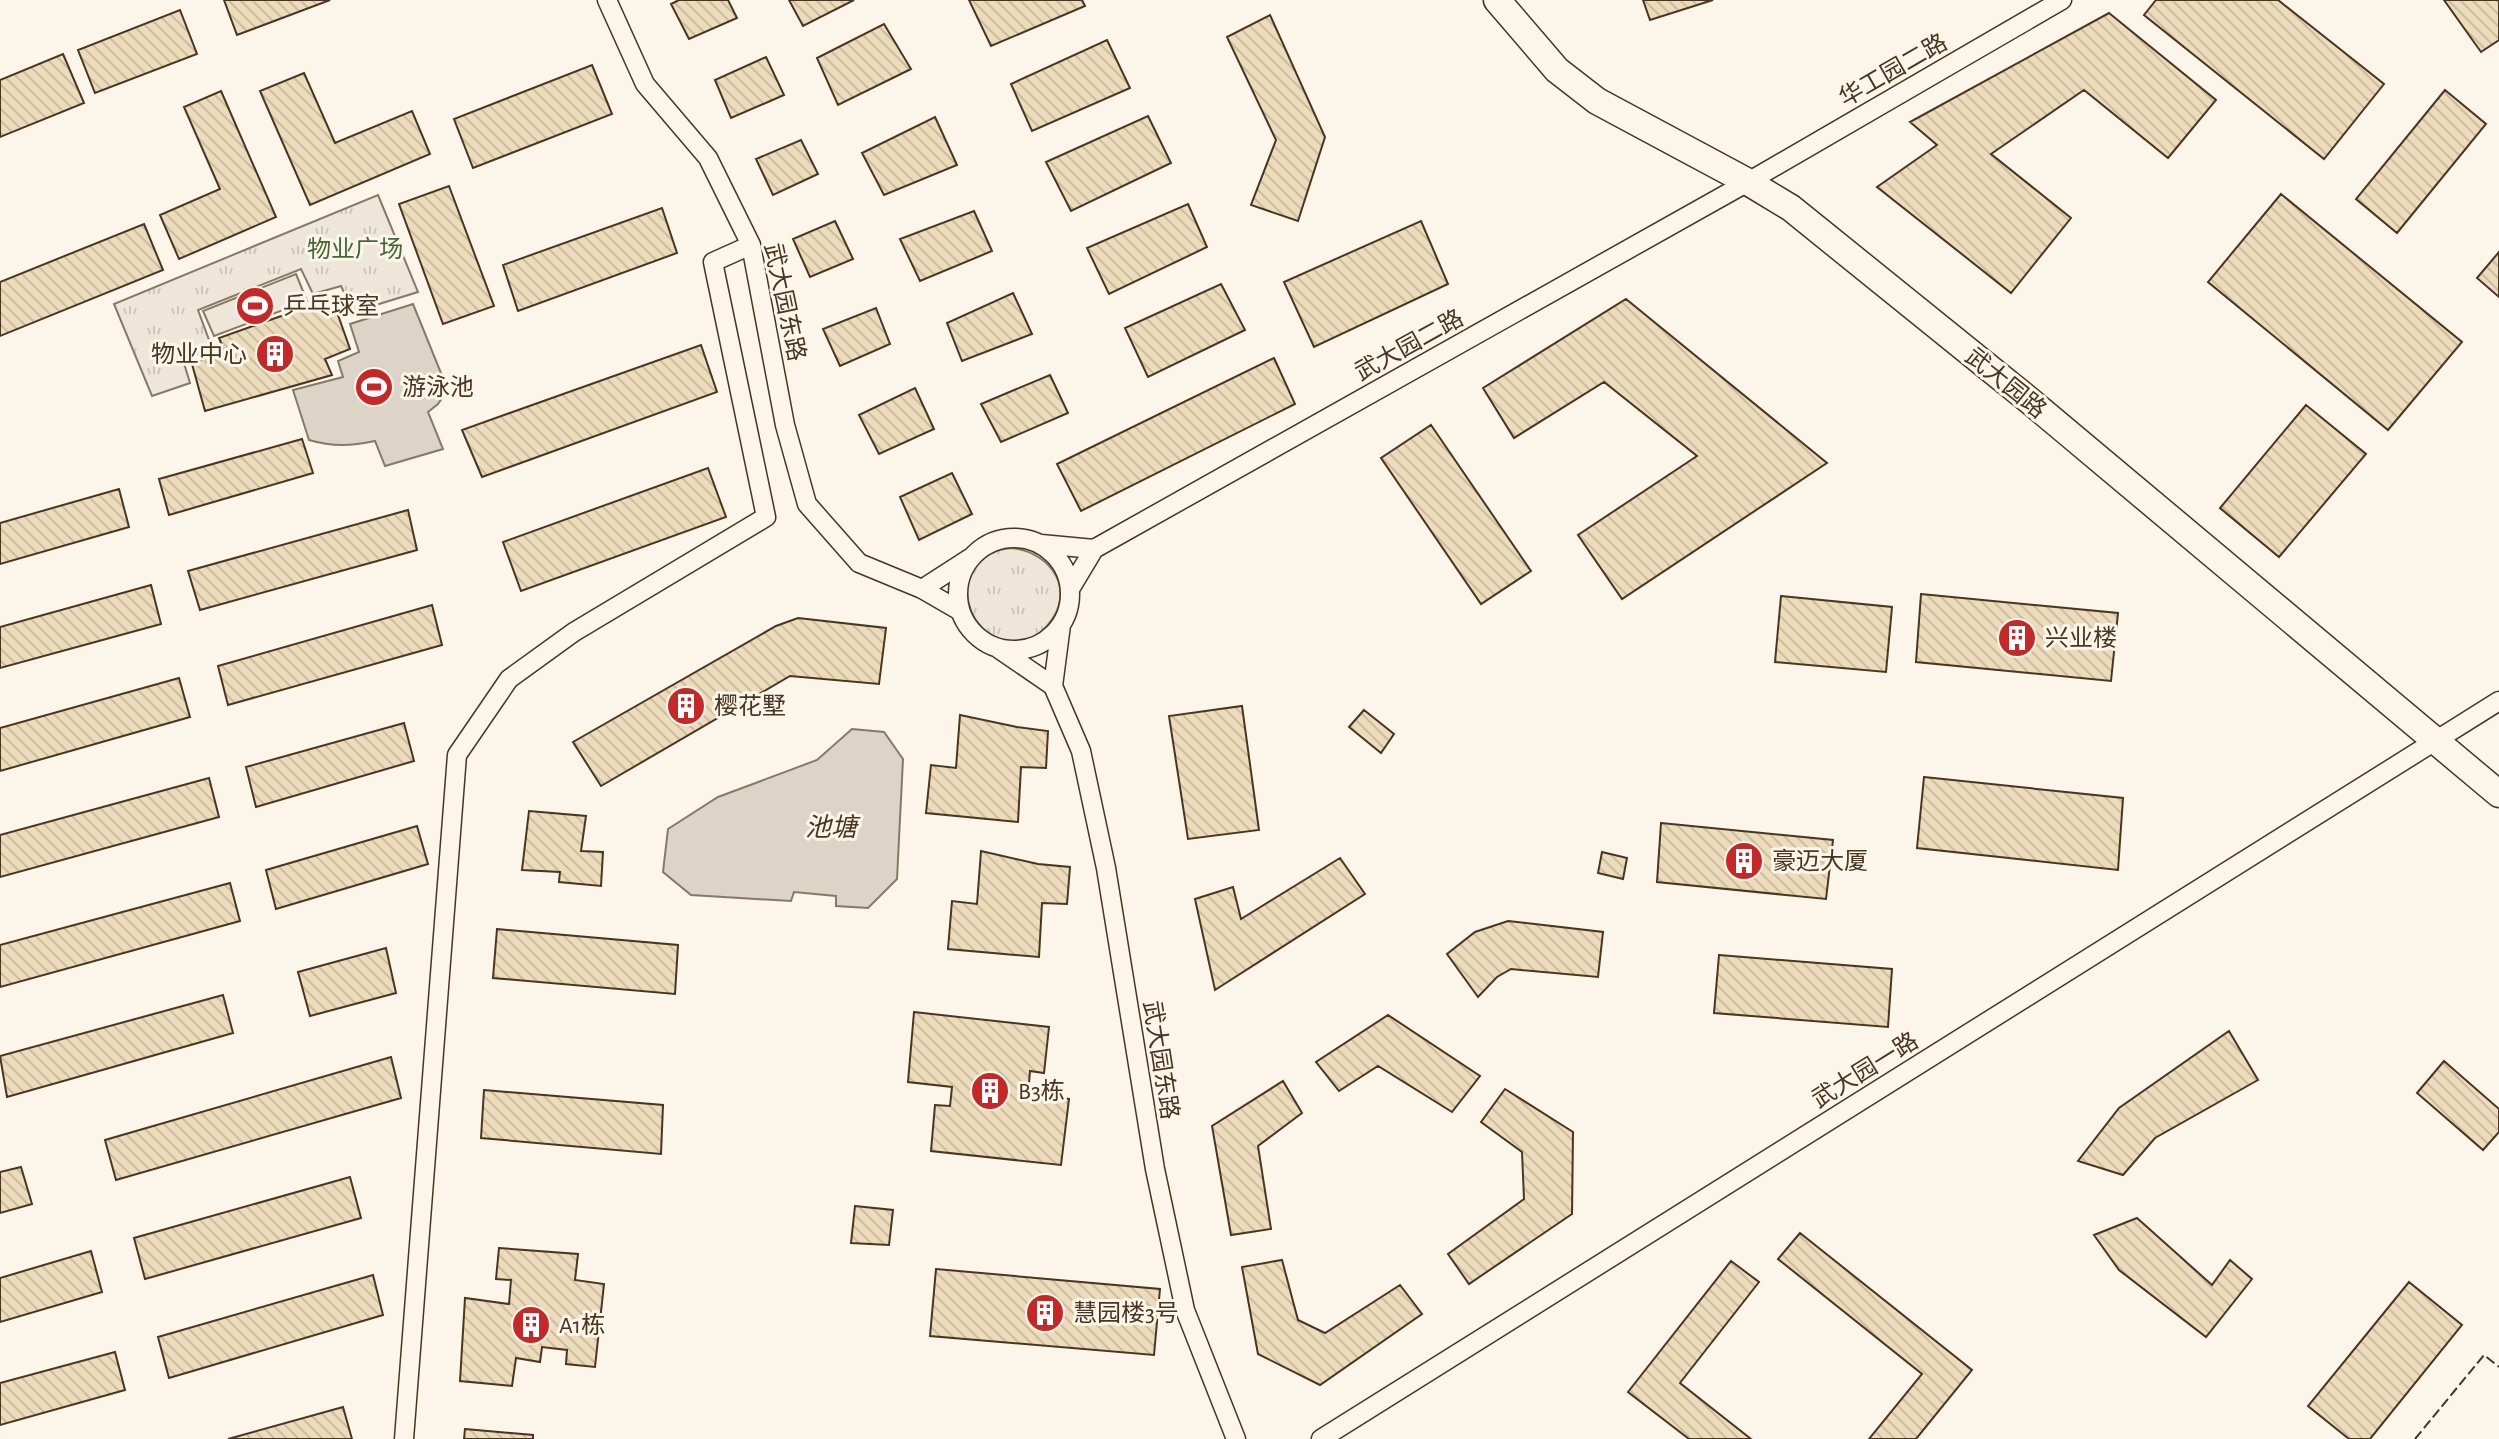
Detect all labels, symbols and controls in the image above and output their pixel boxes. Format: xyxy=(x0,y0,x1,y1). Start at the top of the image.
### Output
street label: 华工园二路 xyxy=(1835,29,1951,111)
park label: 物业广场 xyxy=(307,236,403,262)
street label: 武大园东路 xyxy=(760,241,810,363)
sports icon: 乒乓球室 xyxy=(234,285,276,327)
place label: 乒乓球室 xyxy=(283,293,379,319)
street label: 武大园二路 xyxy=(1350,305,1468,385)
building icon: 物业中心 xyxy=(254,333,296,375)
place label: 物业中心 xyxy=(151,341,247,367)
street label: 武大园路 xyxy=(1961,343,2051,423)
sports icon: 游泳池 xyxy=(353,366,395,408)
place label: 游泳池 xyxy=(402,374,474,400)
building icon: 兴业楼 xyxy=(1996,617,2038,659)
place label: 兴业楼 xyxy=(2045,625,2117,651)
building icon: 樱花墅 xyxy=(665,685,707,727)
place label: 樱花墅 xyxy=(714,693,786,719)
water label: 池塘 xyxy=(805,813,861,841)
building icon: 豪迈大厦 xyxy=(1723,840,1765,882)
place label: 豪迈大厦 xyxy=(1772,848,1868,874)
street label: 武大园东路 xyxy=(1139,999,1183,1121)
street label: 武大园一路 xyxy=(1807,1027,1923,1113)
building icon: B3栋 xyxy=(969,1070,1011,1112)
place label: B3栋 xyxy=(1018,1078,1065,1104)
building icon: 慧园楼3号 xyxy=(1024,1292,1066,1334)
place label: 慧园楼3号 xyxy=(1073,1300,1179,1326)
building icon: A1栋 xyxy=(510,1304,552,1346)
place label: A1栋 xyxy=(559,1312,605,1338)

